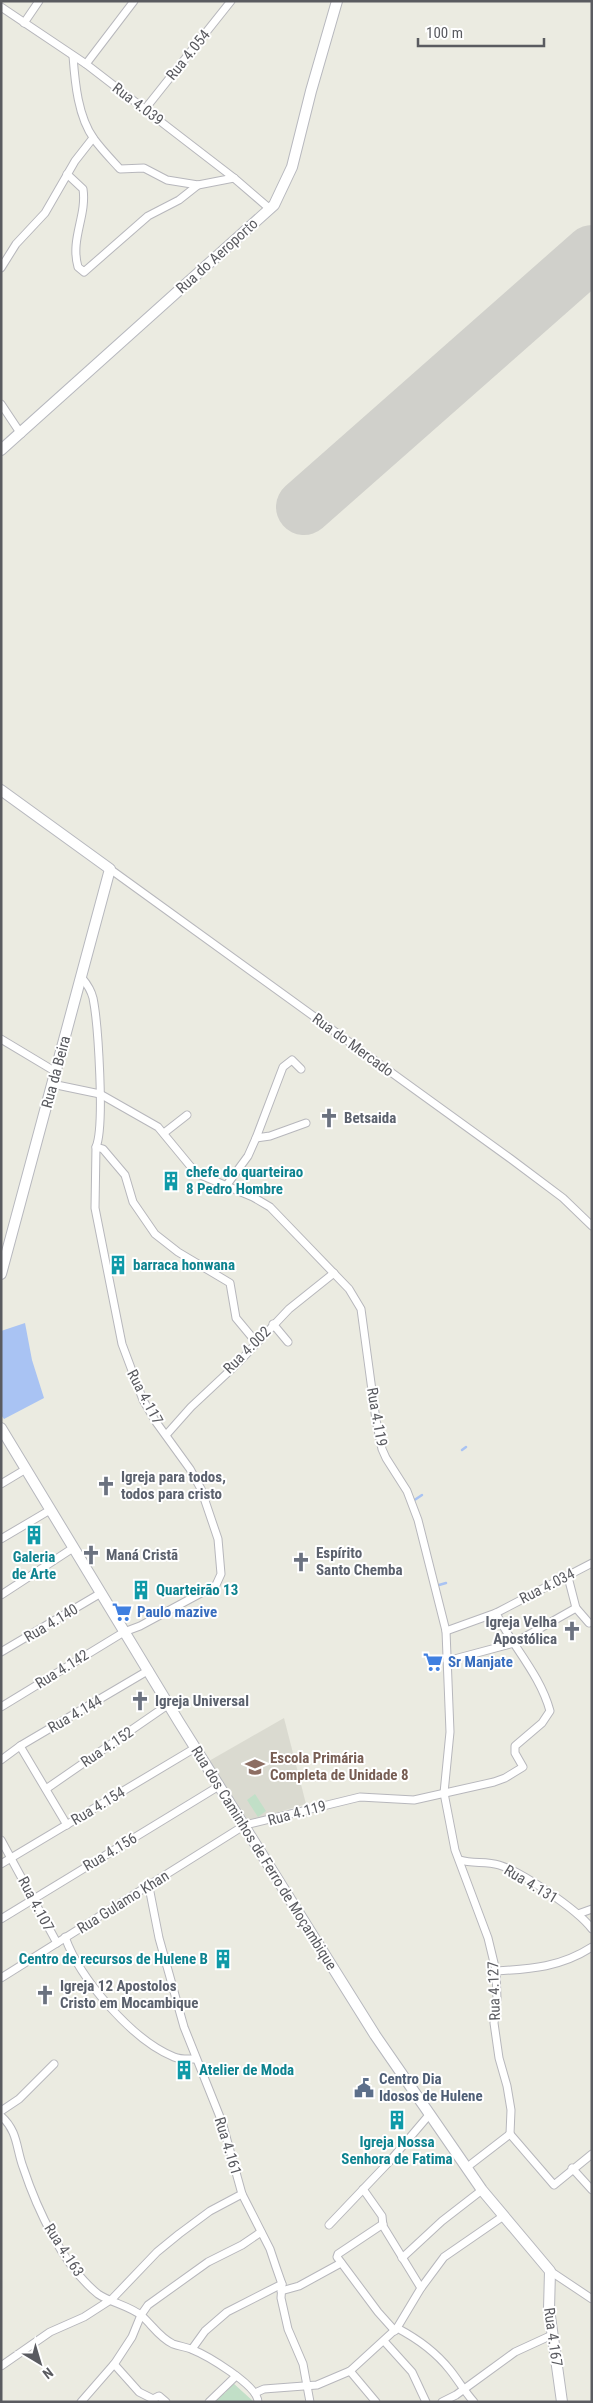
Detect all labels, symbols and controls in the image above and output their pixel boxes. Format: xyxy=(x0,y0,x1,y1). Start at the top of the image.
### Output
scale bar xyxy=(418,15,544,47)
text: 100 m xyxy=(426,24,463,42)
street label: Rua 4.054 xyxy=(162,26,214,84)
street label: Rua 4.039 xyxy=(109,79,167,129)
street label: Rua do Aeroporto xyxy=(172,215,262,297)
street label: Rua do Mercado xyxy=(309,1009,397,1081)
street label: Rua da Beira xyxy=(38,1034,74,1110)
church icon: Betsaida xyxy=(318,1107,340,1129)
place label: Betsaida xyxy=(344,1109,396,1127)
place label: chefe do quarteirao 8 Pedro Hombre xyxy=(186,1163,303,1198)
building icon: chefe do quarteirao 8 Pedro Hombre xyxy=(160,1170,182,1192)
building icon: barraca honwana xyxy=(107,1254,129,1276)
place label: barraca honwana xyxy=(133,1256,235,1274)
street label: Rua 4.002 xyxy=(220,1323,274,1377)
street label: Rua 4.117 xyxy=(123,1367,167,1427)
street label: Rua 4.119 xyxy=(363,1386,391,1448)
place label: Igreja para todos, todos para cristo xyxy=(121,1468,226,1503)
church icon: Igreja para todos, todos para cristo xyxy=(95,1475,117,1497)
building icon: Galeria de Arte xyxy=(23,1524,45,1546)
church icon: Maná Cristã xyxy=(80,1544,102,1566)
place label: Espírito Santo Chemba xyxy=(316,1544,403,1579)
place label: Maná Cristã xyxy=(106,1546,178,1564)
place label: Galeria de Arte xyxy=(12,1548,56,1583)
church icon: Espírito Santo Chemba xyxy=(290,1551,312,1573)
street label: Rua 4.034 xyxy=(516,1564,578,1608)
building icon: Quarteirão 13 xyxy=(130,1579,152,1601)
place label: Quarteirão 13 xyxy=(156,1581,238,1599)
street label: Rua 4.140 xyxy=(21,1600,81,1646)
supermarket icon: Paulo mazive xyxy=(111,1601,133,1623)
place label: Paulo mazive xyxy=(137,1603,217,1621)
place label: Igreja Velha Apostólica xyxy=(485,1613,557,1648)
church icon: Igreja Velha Apostólica xyxy=(561,1620,583,1642)
street label: Rua 4.142 xyxy=(32,1646,92,1692)
supermarket icon: Sr Manjate xyxy=(422,1651,444,1673)
place label: Sr Manjate xyxy=(448,1653,513,1671)
church icon: Igreja Universal xyxy=(129,1690,151,1712)
street label: Rua 4.144 xyxy=(45,1691,105,1737)
place label: Igreja Universal xyxy=(155,1692,249,1710)
street label: Rua 4.152 xyxy=(77,1723,137,1771)
street label: Rua dos Caminhos de Ferro de Moçambique xyxy=(187,1743,341,1973)
place label: Escola Primária Completa de Unidade 8 xyxy=(270,1749,409,1784)
school or university icon: Escola Primária Completa de Unidade 8 xyxy=(244,1756,266,1778)
street label: Rua 4.154 xyxy=(68,1783,128,1829)
street label: Rua 4.119 xyxy=(266,1797,328,1829)
street label: Rua 4.156 xyxy=(80,1829,140,1875)
street label: Rua 4.131 xyxy=(501,1861,561,1907)
street label: Rua Gulamo Khan xyxy=(74,1867,172,1937)
street label: Rua 4.107 xyxy=(14,1874,58,1934)
building icon: Centro de recursos de Hulene B xyxy=(212,1948,234,1970)
place label: Centro de recursos de Hulene B xyxy=(19,1950,208,1968)
street label: Rua 4.127 xyxy=(484,1961,504,2021)
place label: Igreja 12 Apostolos Cristo em Mocambique xyxy=(60,1977,198,2012)
church icon: Igreja 12 Apostolos Cristo em Mocambique xyxy=(34,1984,56,2006)
building icon: Atelier de Moda xyxy=(173,2059,195,2081)
place label: Atelier de Moda xyxy=(199,2061,294,2079)
place label: Centro Dia Idosos de Hulene xyxy=(379,2070,483,2105)
public building icon: Centro Dia Idosos de Hulene xyxy=(353,2077,375,2099)
building icon: Igreja Nossa Senhora de Fatima xyxy=(386,2109,408,2131)
street label: Rua 4.161 xyxy=(211,2115,245,2177)
place label: Igreja Nossa Senhora de Fatima xyxy=(341,2133,453,2168)
street label: Rua 4.163 xyxy=(40,2220,88,2280)
street label: Rua 4.167 xyxy=(540,2306,566,2368)
north arrow xyxy=(15,2338,65,2388)
text: N xyxy=(40,2364,56,2382)

